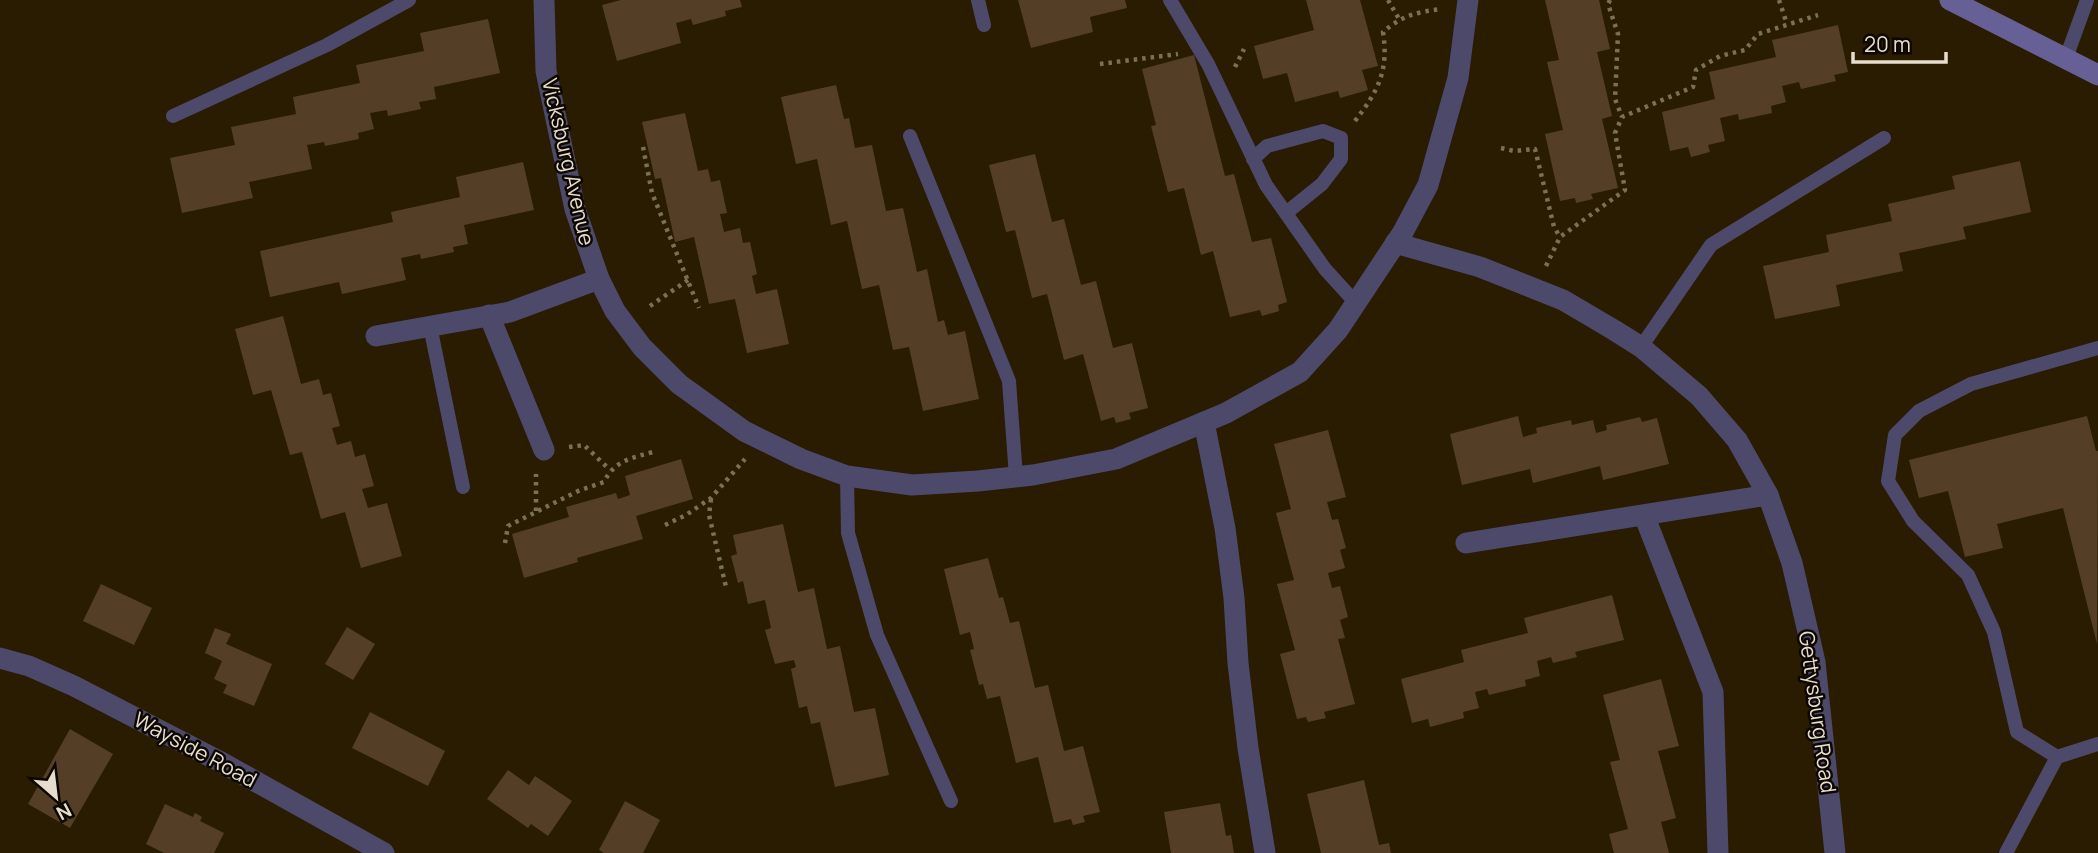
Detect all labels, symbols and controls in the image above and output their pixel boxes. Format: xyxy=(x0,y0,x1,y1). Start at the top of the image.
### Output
scale bar xyxy=(1853,21,1946,65)
text: 20 m xyxy=(1864,30,1911,58)
street label: Vicksburg Avenue xyxy=(536,76,602,248)
street label: Gettysburg Road xyxy=(1793,629,1843,795)
street label: Wayside Road xyxy=(129,705,262,793)
north arrow xyxy=(21,762,91,832)
text: N xyxy=(52,797,76,827)

